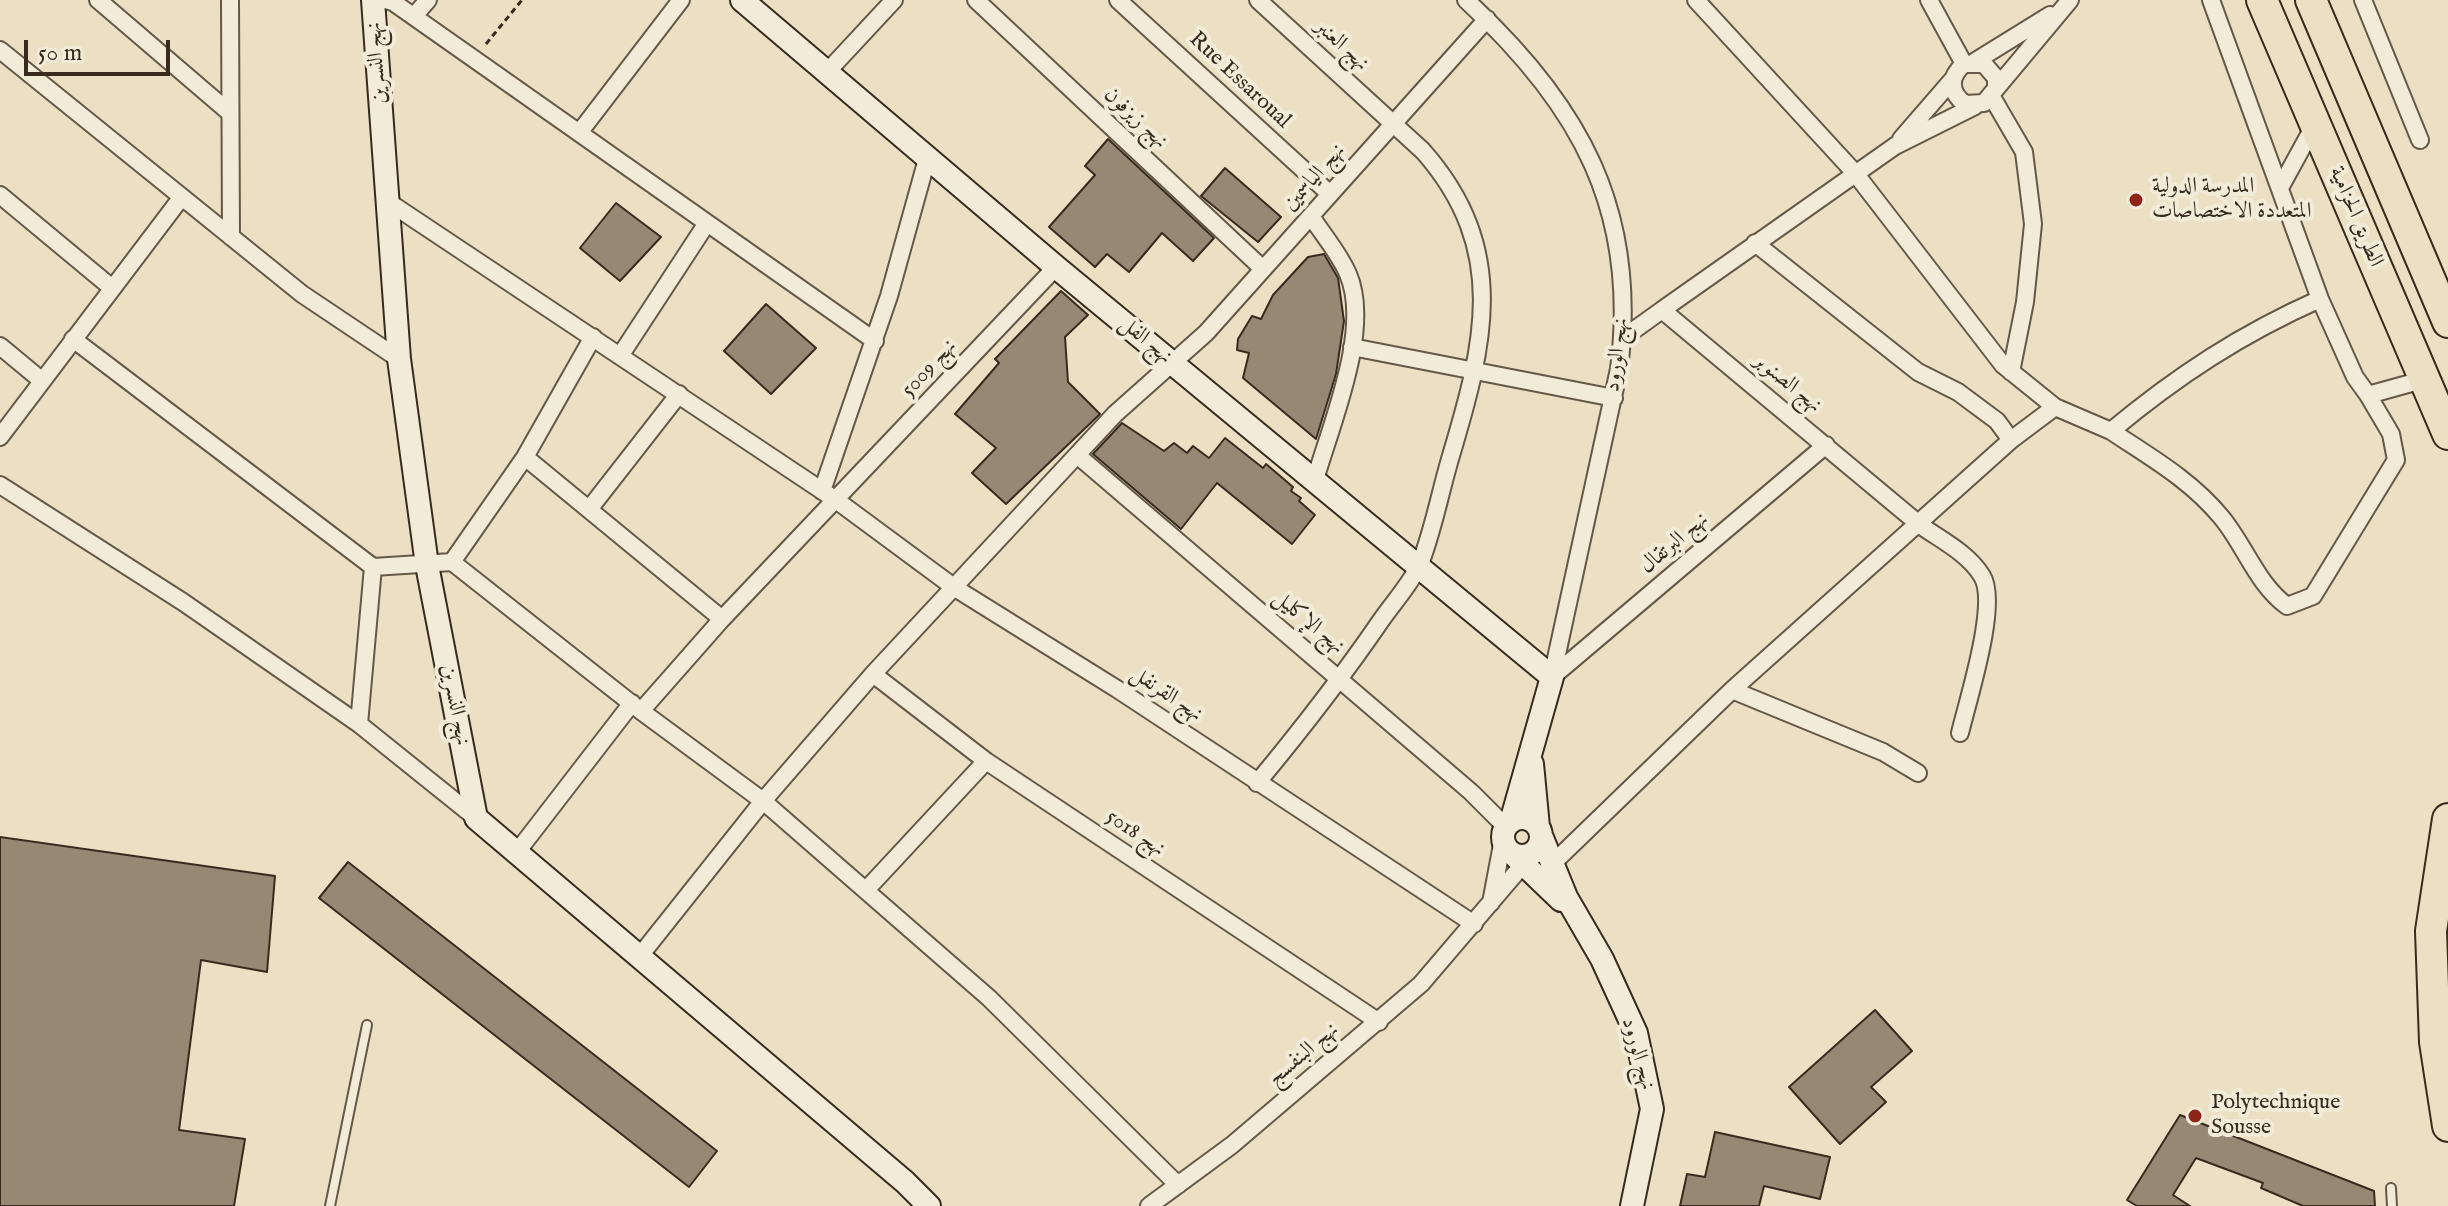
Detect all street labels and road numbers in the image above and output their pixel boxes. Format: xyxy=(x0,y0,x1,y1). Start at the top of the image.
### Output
street label: نهج العنبر xyxy=(1308,14,1374,78)
street label: نهج النسرين xyxy=(362,21,394,105)
street label: Rue Essaroual xyxy=(1182,27,1296,135)
street label: نهج زيزفون xyxy=(1097,83,1173,155)
street label: نهج الياسمين xyxy=(1278,139,1352,217)
street label: الطريق الحزامية xyxy=(2322,163,2388,271)
street label: نهج الفل xyxy=(1113,311,1177,371)
street label: نهج الورود xyxy=(1600,317,1636,393)
street label: نهج 5009 xyxy=(897,335,963,403)
street label: نهج الصنوبر xyxy=(1747,348,1827,420)
street label: نهج البرتقال xyxy=(1635,508,1715,580)
street label: نهج الإكليل xyxy=(1267,585,1349,661)
street label: نهج القرنفل xyxy=(1125,661,1207,729)
street label: نهج النسرين xyxy=(433,662,475,748)
street label: نهج 5018 xyxy=(1100,805,1170,863)
street label: نهج الورود xyxy=(1614,1015,1660,1093)
street label: نهج البنفسج xyxy=(1263,1018,1345,1092)

